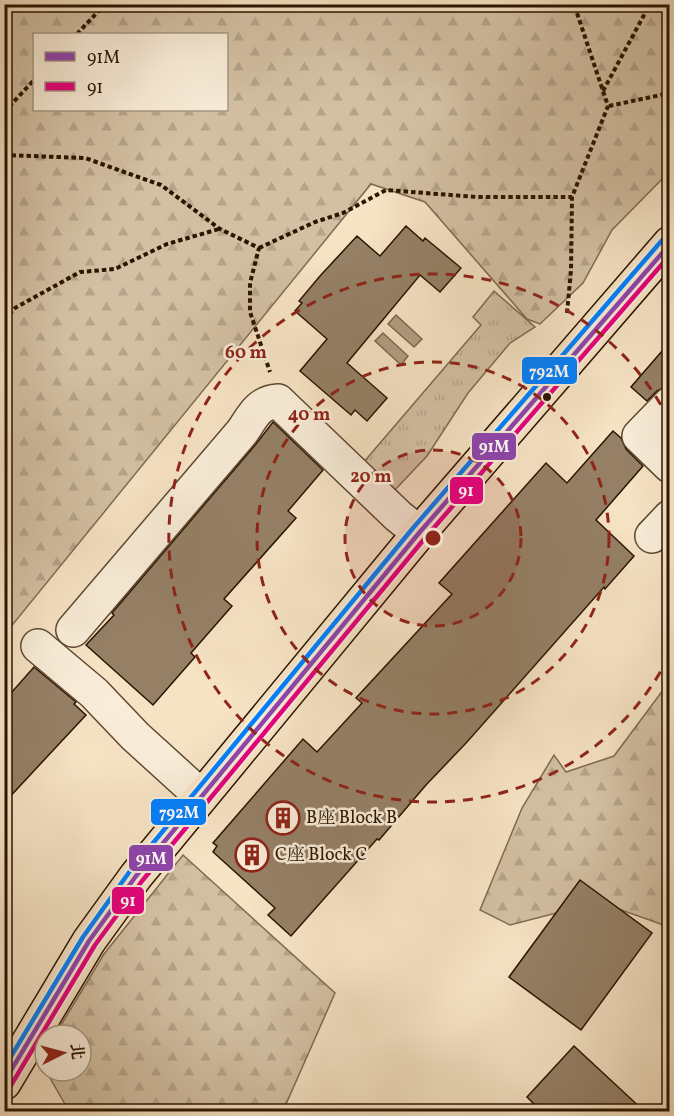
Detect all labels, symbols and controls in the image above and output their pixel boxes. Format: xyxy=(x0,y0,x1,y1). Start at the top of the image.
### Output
legend xyxy=(33,33,228,111)
text: 91M xyxy=(87,46,120,71)
text: 91 xyxy=(87,76,103,101)
text: 60 m xyxy=(225,341,267,366)
line badge: 792M xyxy=(521,356,578,385)
text: 792M xyxy=(529,362,570,384)
unlabelled marker xyxy=(541,391,553,403)
text: 40 m xyxy=(288,403,330,428)
line badge: 91M xyxy=(471,432,517,461)
text: 91M xyxy=(479,437,510,459)
text: 20 m xyxy=(350,465,392,490)
line badge: 91 xyxy=(449,476,484,505)
text: 91 xyxy=(458,481,474,503)
centre of rings xyxy=(423,528,443,548)
line badge: 792M xyxy=(150,798,207,826)
building icon: B座 Block B xyxy=(265,800,301,836)
text: 792M xyxy=(159,803,200,825)
place label: B座 Block B xyxy=(306,806,397,831)
building icon: C座 Block C xyxy=(234,837,270,873)
place label: C座 Block C xyxy=(275,843,367,868)
line badge: 91M xyxy=(128,844,174,872)
text: 91M xyxy=(136,849,167,871)
line badge: 91 xyxy=(111,886,145,915)
text: 91 xyxy=(120,891,136,913)
north arrow xyxy=(33,1023,93,1083)
text: 北 xyxy=(64,1043,88,1061)

